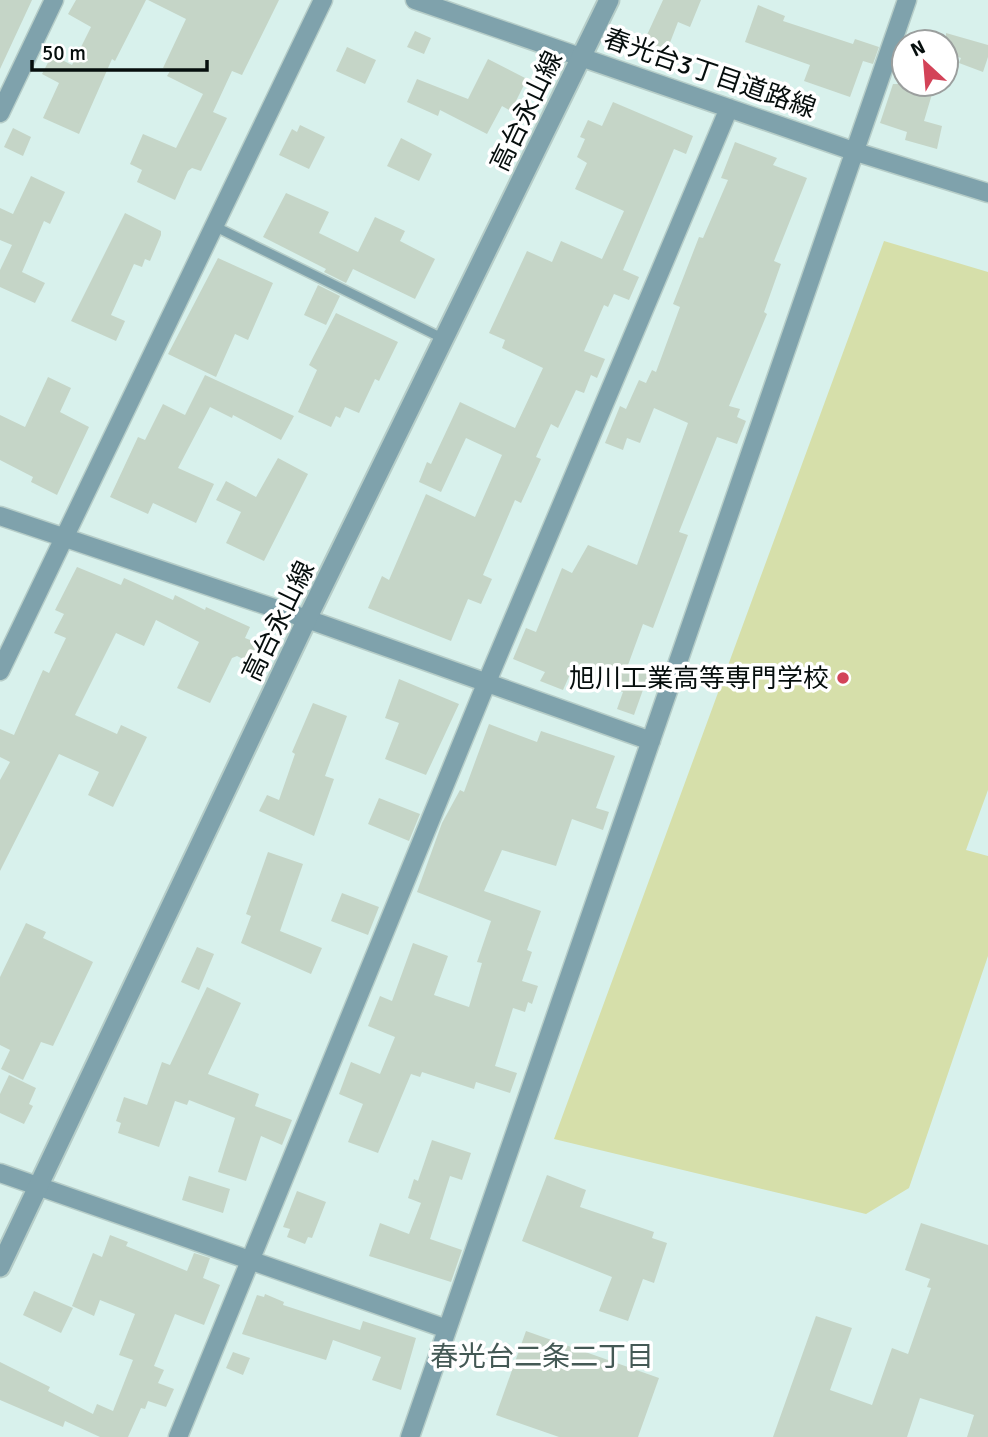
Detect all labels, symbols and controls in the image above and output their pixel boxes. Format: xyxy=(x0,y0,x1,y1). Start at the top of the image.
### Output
street label: 春光台3丁目道路線 xyxy=(599,23,820,125)
scale bar xyxy=(32,28,206,72)
north arrow xyxy=(890,28,960,98)
text: N xyxy=(907,35,929,62)
text: 50 m xyxy=(42,40,86,66)
street label: 高台永山線 xyxy=(484,46,570,177)
street label: 高台永山線 xyxy=(236,556,322,687)
place label: 旭川工業高等専門学校 xyxy=(569,663,829,695)
marker: 旭川工業高等専門学校 xyxy=(835,670,851,686)
district label: 春光台二条二丁目 xyxy=(430,1340,654,1374)

